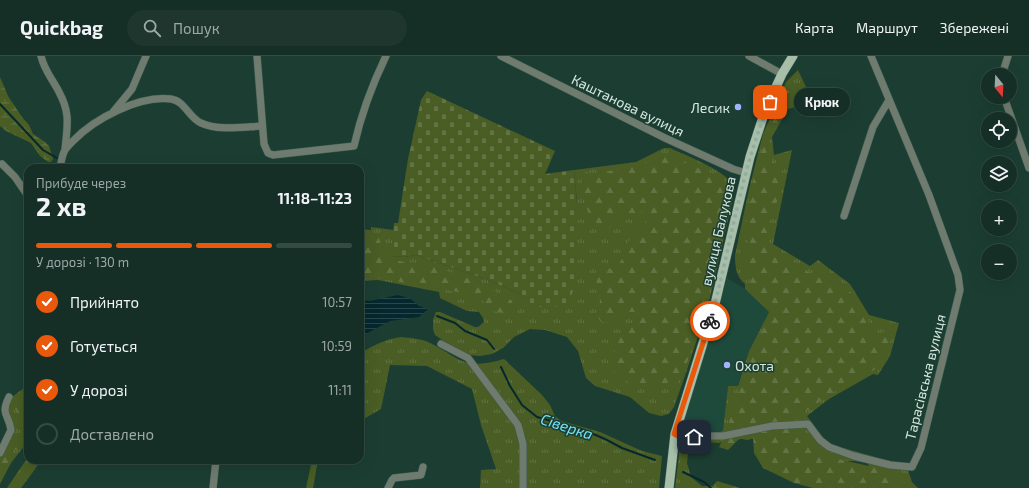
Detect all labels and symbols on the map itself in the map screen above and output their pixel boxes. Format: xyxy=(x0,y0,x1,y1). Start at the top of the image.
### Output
north arrow xyxy=(981,68,1017,104)
street label: Каштанова вулиця xyxy=(569,70,687,140)
pin xyxy=(753,85,787,119)
callout: Крюк xyxy=(794,88,850,116)
place label: Лесик xyxy=(691,99,730,116)
marker: Лесик xyxy=(733,102,743,112)
street label: вулиця Балукова xyxy=(697,174,739,288)
courier xyxy=(690,301,730,341)
street label: Тарасівська вулиця xyxy=(901,312,949,442)
place label: Охота xyxy=(735,357,774,374)
marker: Охота xyxy=(722,360,732,370)
water label: Сіверка xyxy=(539,409,595,443)
pin xyxy=(677,420,711,454)

